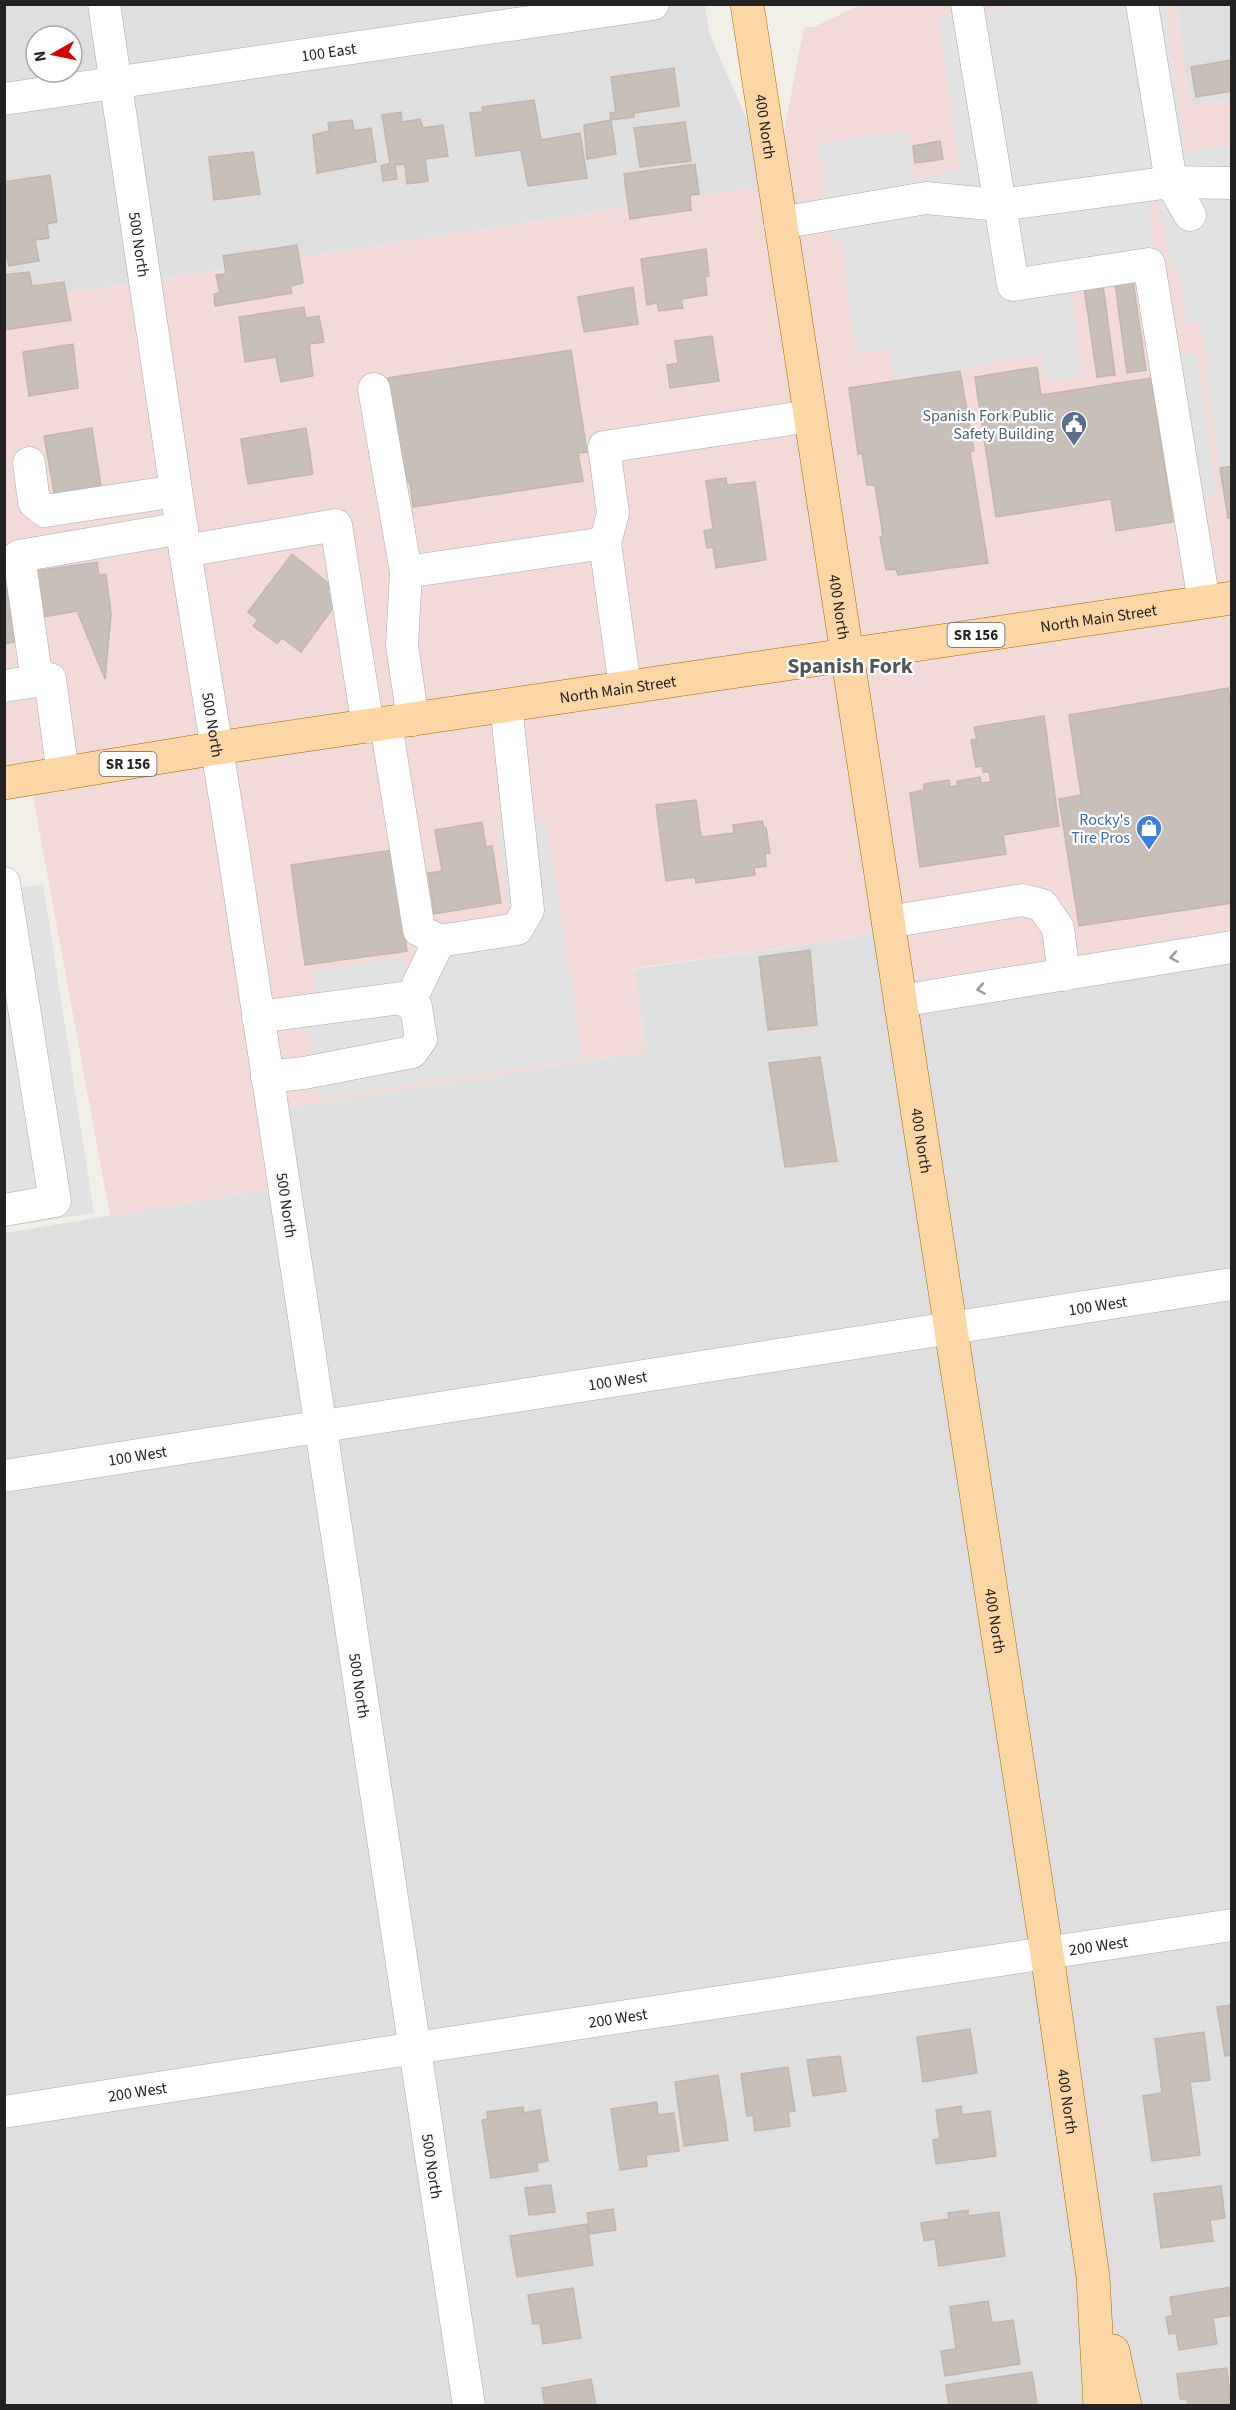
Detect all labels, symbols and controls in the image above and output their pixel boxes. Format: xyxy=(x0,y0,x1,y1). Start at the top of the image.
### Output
north arrow xyxy=(24,24,84,84)
street label: 100 East xyxy=(300,38,358,67)
text: N xyxy=(28,49,52,63)
street label: 400 North xyxy=(749,93,781,161)
street label: 500 North xyxy=(123,210,154,279)
place label: Spanish Fork Public Safety Building xyxy=(922,405,1054,445)
public building icon: Spanish Fork Public Safety Building xyxy=(1059,409,1089,447)
street label: 400 North xyxy=(823,573,855,641)
street label: North Main Street xyxy=(1039,599,1159,638)
road number: SR 156 xyxy=(948,623,1004,647)
district label: Spanish Fork xyxy=(787,650,913,682)
street label: North Main Street xyxy=(558,670,678,709)
street label: 500 North xyxy=(196,691,228,759)
road number: SR 156 xyxy=(100,752,156,776)
place label: Rocky's Tire Pros xyxy=(1071,809,1130,849)
shop icon: Rocky's Tire Pros xyxy=(1134,813,1164,851)
one-way arrow xyxy=(1169,950,1178,962)
one-way arrow xyxy=(977,982,986,994)
street label: 400 North xyxy=(905,1107,937,1175)
street label: 500 North xyxy=(270,1171,302,1239)
street label: 100 West xyxy=(1067,1290,1129,1321)
street label: 100 West xyxy=(587,1366,649,1397)
street label: 100 West xyxy=(106,1441,169,1472)
street label: 400 North xyxy=(979,1587,1011,1655)
street label: 500 North xyxy=(343,1652,375,1720)
street label: 200 West xyxy=(1067,1931,1130,1961)
street label: 200 West xyxy=(587,2003,649,2034)
street label: 400 North xyxy=(1051,2068,1083,2136)
street label: 200 West xyxy=(107,2077,169,2108)
street label: 500 North xyxy=(416,2132,447,2200)

